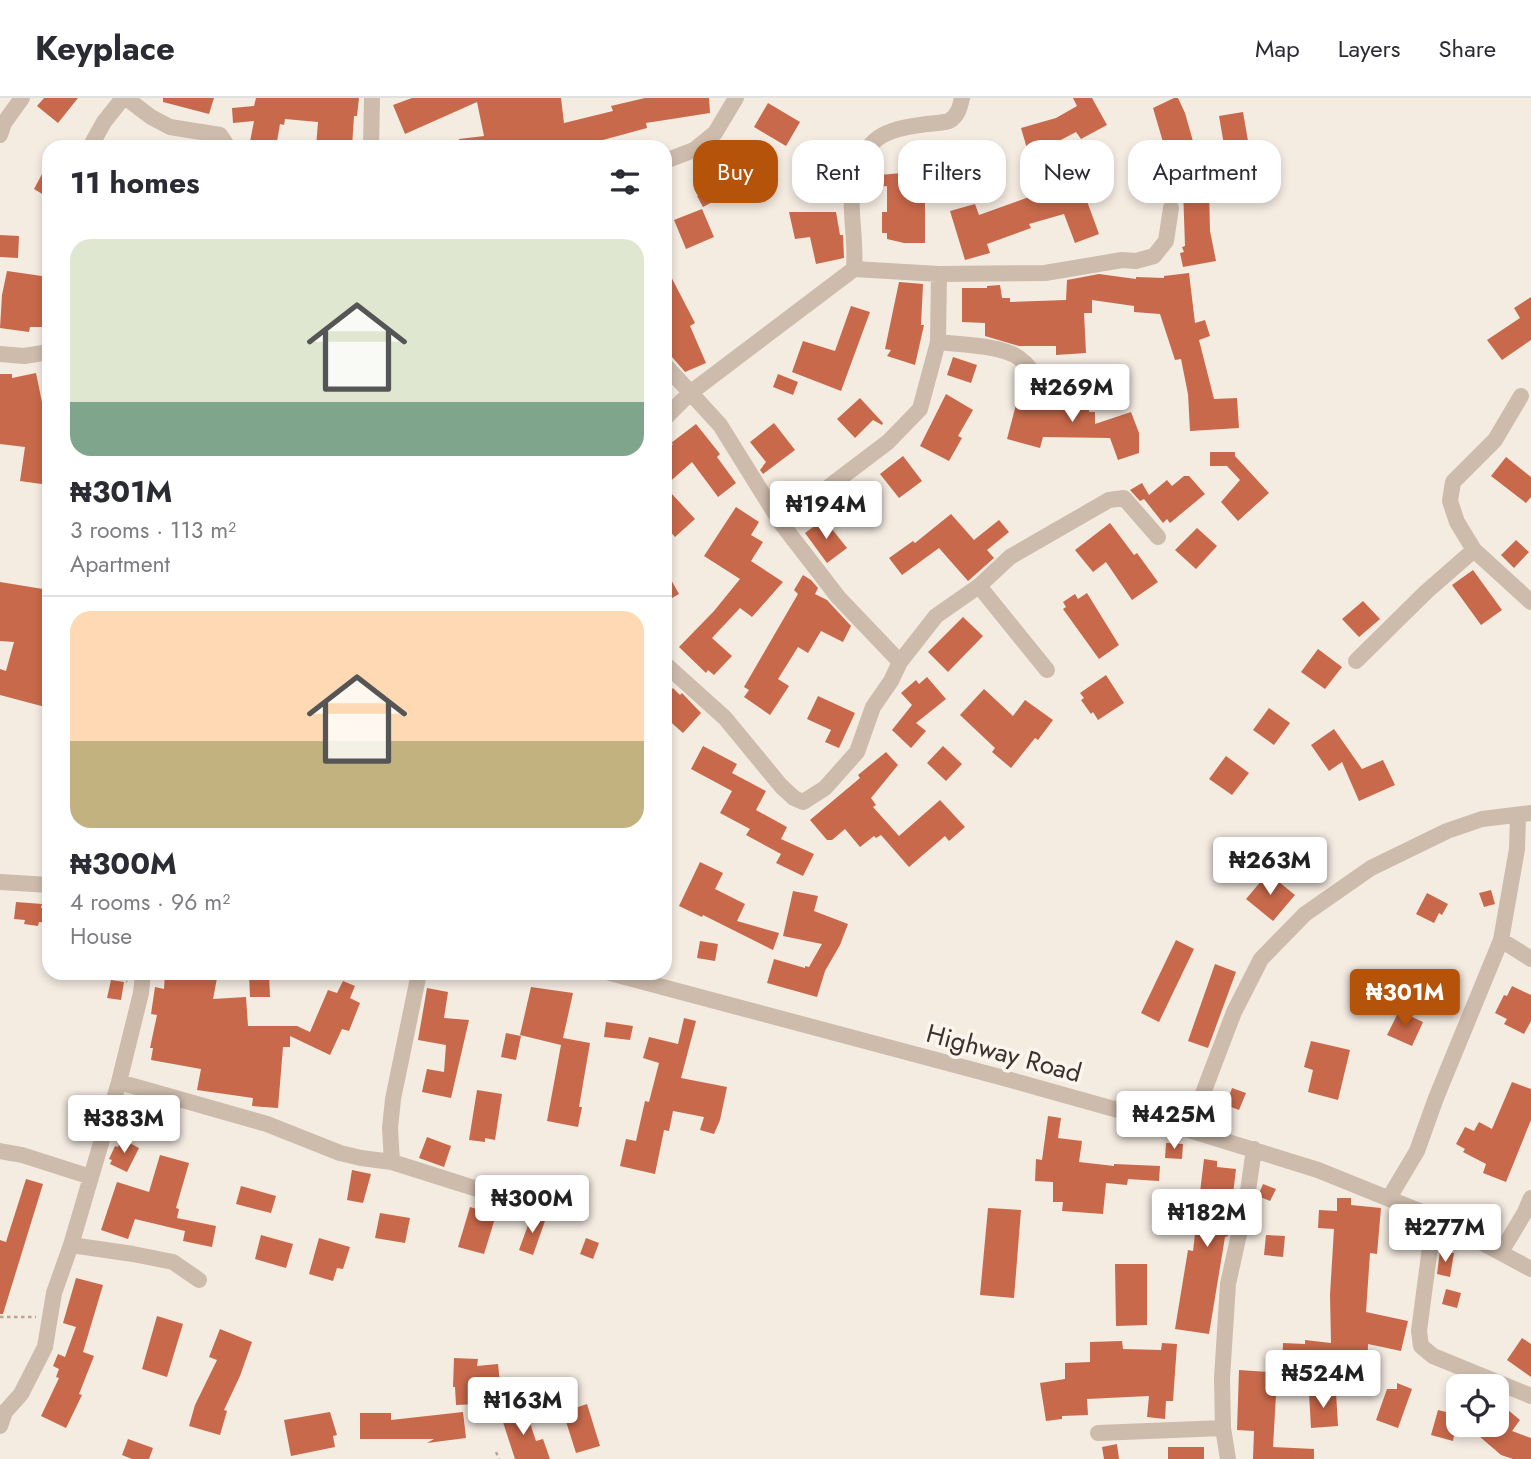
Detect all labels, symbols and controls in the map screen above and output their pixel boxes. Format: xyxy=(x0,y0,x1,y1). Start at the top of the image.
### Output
text: Keyplace xyxy=(35,25,175,72)
text: Map xyxy=(1255,31,1300,66)
text: Layers xyxy=(1338,31,1400,66)
text: Share xyxy=(1438,31,1496,66)
chip: Buy xyxy=(693,140,778,203)
chip: Rent xyxy=(792,140,884,203)
chip: Filters xyxy=(898,140,1006,203)
chip: New xyxy=(1020,140,1114,203)
chip: Apartment xyxy=(1128,140,1281,203)
text: 11 homes xyxy=(70,161,200,204)
icon: filters xyxy=(606,163,644,201)
icon: home xyxy=(294,284,420,410)
pin: ₦269M xyxy=(1023,364,1121,424)
text: ₦269M xyxy=(1031,370,1113,404)
text: ₦301M xyxy=(70,470,172,513)
pin: ₦194M xyxy=(777,482,875,541)
text: ₦194M xyxy=(786,487,866,521)
text: 3 rooms · 113 m² xyxy=(70,513,236,547)
text: Apartment xyxy=(70,547,170,581)
icon: home xyxy=(294,656,420,782)
pin: ₦263M xyxy=(1221,838,1319,897)
text: ₦300M xyxy=(70,842,177,885)
text: ₦263M xyxy=(1229,843,1311,877)
text: 4 rooms · 96 m² xyxy=(70,885,230,919)
text: House xyxy=(70,919,132,953)
pin: ₦301M xyxy=(1356,970,1454,1029)
text: ₦301M xyxy=(1366,975,1444,1009)
street label: Highway Road xyxy=(922,1014,1086,1092)
pin: ₦425M xyxy=(1125,1091,1223,1151)
pin: ₦383M xyxy=(75,1096,173,1155)
text: ₦425M xyxy=(1132,1097,1216,1131)
text: ₦383M xyxy=(84,1101,164,1135)
pin: ₦300M xyxy=(483,1176,581,1235)
text: ₦300M xyxy=(491,1181,573,1215)
pin: ₦182M xyxy=(1158,1190,1256,1249)
text: ₦182M xyxy=(1168,1195,1246,1229)
pin: ₦277M xyxy=(1396,1204,1494,1264)
text: ₦277M xyxy=(1405,1210,1485,1244)
pin: ₦524M xyxy=(1274,1350,1372,1410)
text: ₦524M xyxy=(1281,1356,1365,1390)
map controls xyxy=(1446,1374,1509,1437)
button: locate xyxy=(1446,1374,1509,1437)
pin: ₦163M xyxy=(474,1378,572,1437)
text: ₦163M xyxy=(484,1383,562,1417)

